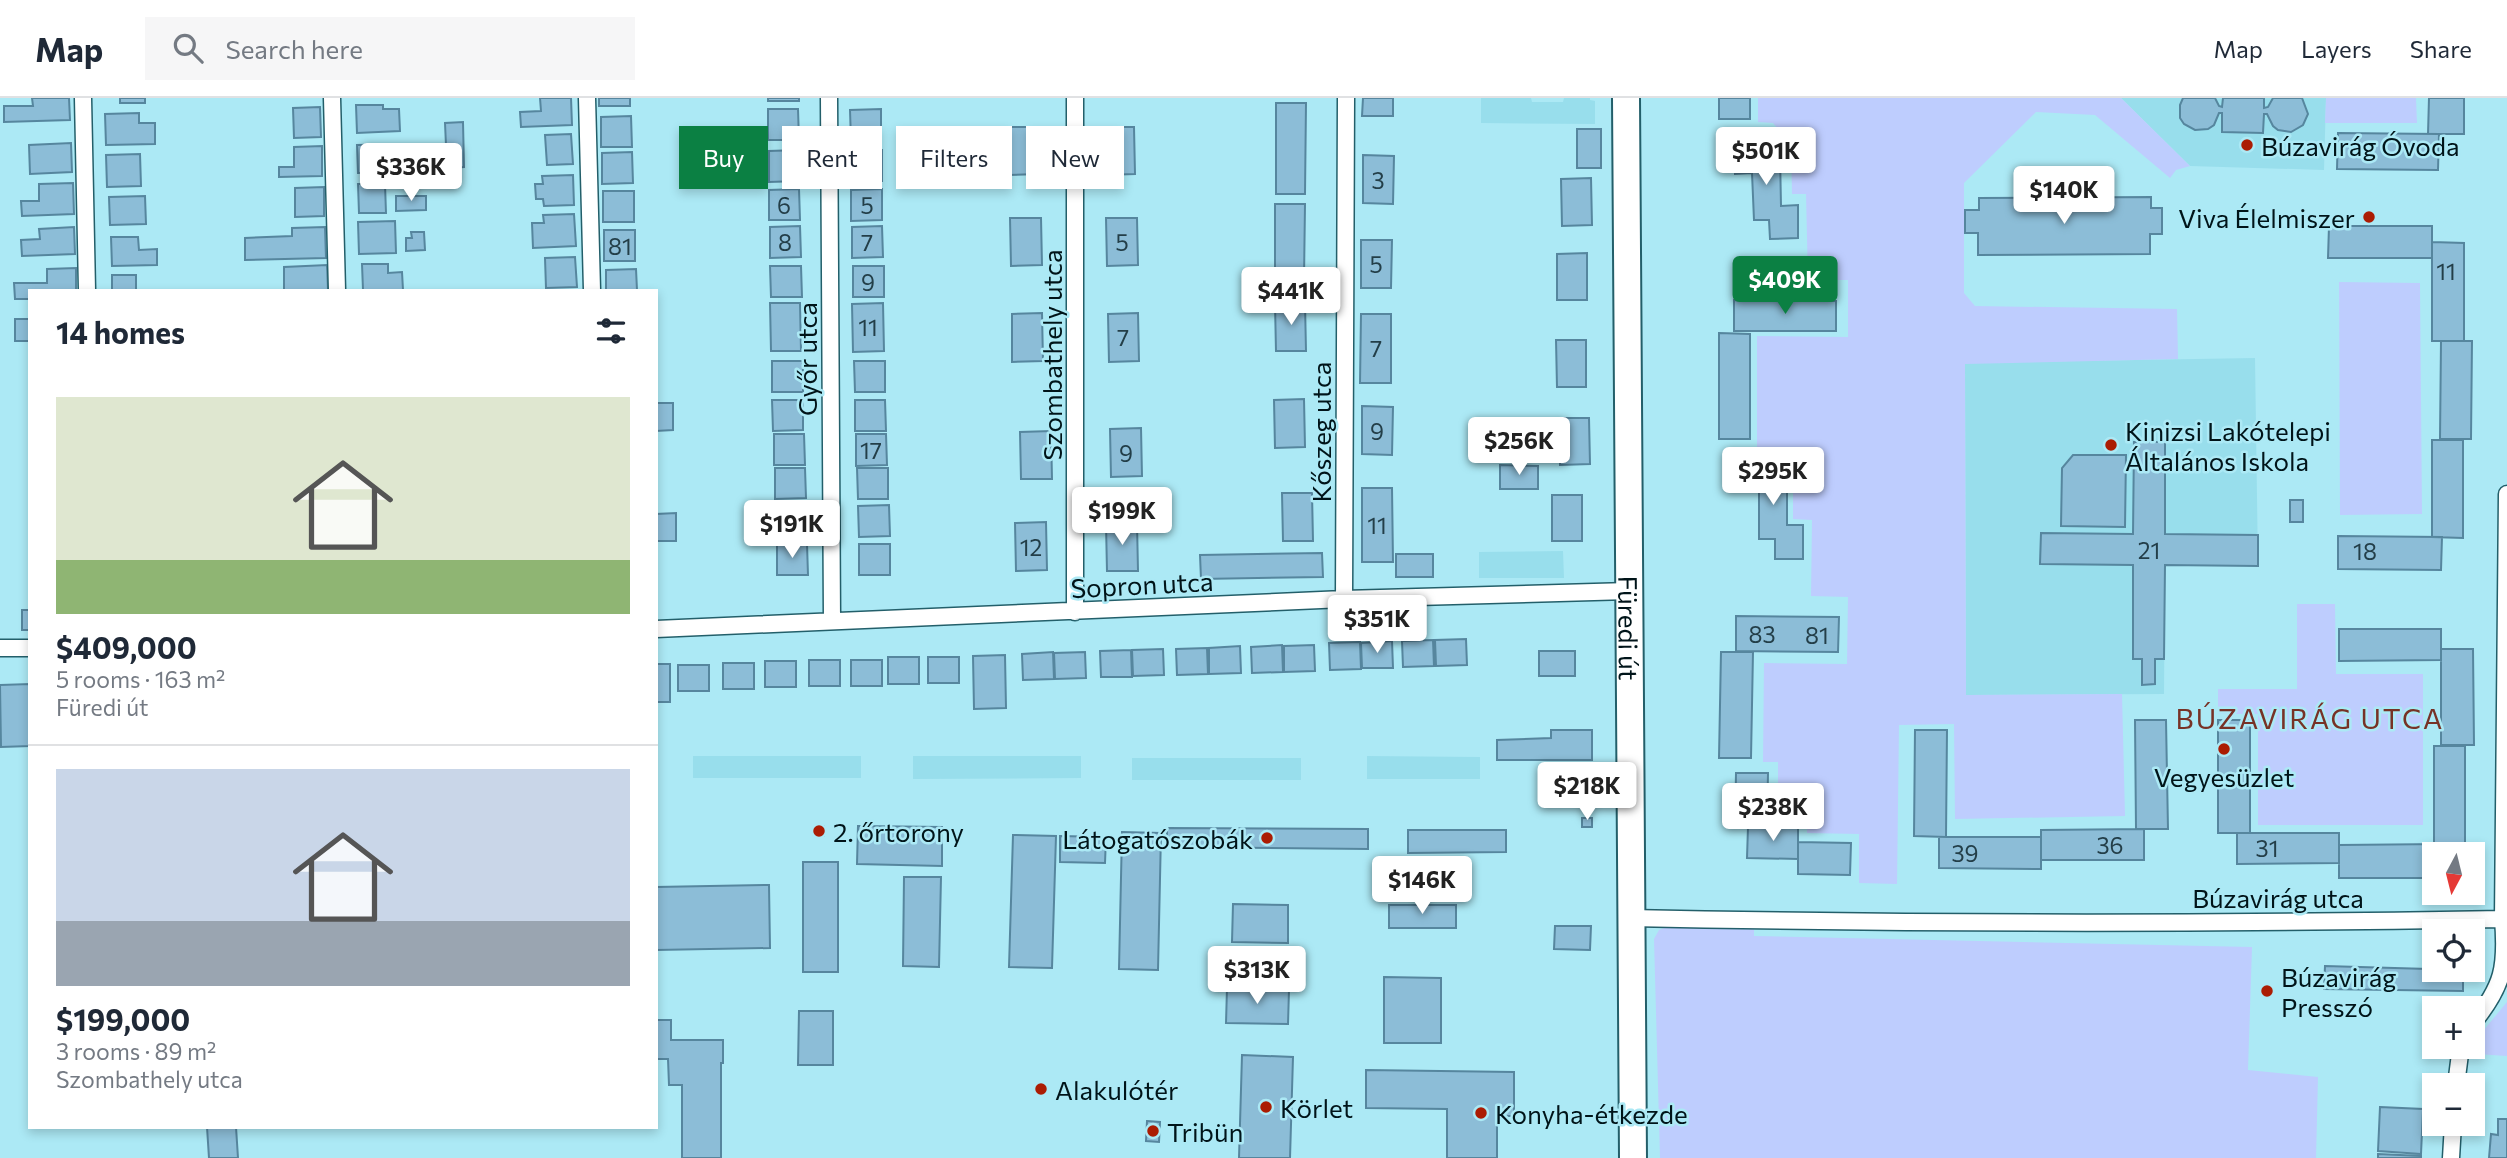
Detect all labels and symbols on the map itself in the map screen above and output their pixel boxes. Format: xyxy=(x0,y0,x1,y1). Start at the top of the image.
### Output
pin: $501K xyxy=(1717,127,1815,187)
place label: Búzavirág Óvoda xyxy=(2261,130,2460,161)
marker: Búzavirág Óvoda xyxy=(2239,137,2255,153)
pin: $336K xyxy=(362,144,460,203)
house number: 3 xyxy=(1371,166,1385,194)
pin: $140K xyxy=(2015,166,2113,226)
house number: 6 xyxy=(777,191,791,219)
house number: 5 xyxy=(860,191,874,219)
place label: Viva Élelmiszer xyxy=(2178,202,2355,233)
marker: Viva Élelmiszer xyxy=(2361,209,2377,225)
house number: 8 xyxy=(778,228,792,256)
house number: 7 xyxy=(861,228,873,256)
house number: 5 xyxy=(1115,228,1129,256)
house number: 81 xyxy=(608,232,632,260)
street label: Szombathely utca xyxy=(1036,249,1067,461)
house number: 5 xyxy=(1369,250,1383,278)
pin: $409K xyxy=(1736,256,1834,316)
house number: 11 xyxy=(2436,257,2456,285)
house number: 9 xyxy=(861,268,875,296)
pin: $441K xyxy=(1242,268,1340,327)
street label: Győr utca xyxy=(791,302,822,416)
house number: 11 xyxy=(858,313,878,341)
house number: 7 xyxy=(1117,323,1129,351)
house number: 7 xyxy=(1370,334,1382,362)
street label: Kőszeg utca xyxy=(1305,362,1336,502)
place label: Kinizsi Lakótelepi Általános Iskola xyxy=(2125,415,2331,476)
house number: 9 xyxy=(1370,417,1384,445)
pin: $256K xyxy=(1470,418,1568,477)
house number: 17 xyxy=(860,436,882,464)
marker: Kinizsi Lakótelepi Általános Iskola xyxy=(2103,437,2119,453)
house number: 9 xyxy=(1119,439,1133,467)
pin: $295K xyxy=(1724,448,1822,507)
pin: $199K xyxy=(1073,488,1171,547)
pin: $191K xyxy=(743,500,841,560)
house number: 11 xyxy=(1367,511,1387,539)
house number: 12 xyxy=(1020,533,1042,561)
house number: 21 xyxy=(2138,536,2160,564)
house number: 18 xyxy=(2353,537,2377,565)
street label: Sopron utca xyxy=(1070,565,1214,603)
street label: Füredi út xyxy=(1614,576,1645,680)
pin: $351K xyxy=(1328,596,1426,655)
house number: 83 xyxy=(1748,620,1776,648)
house number: 81 xyxy=(1805,621,1829,649)
district label: BÚZAVIRÁG UTCA xyxy=(2176,701,2444,735)
marker: Vegyesüzlet xyxy=(2216,741,2232,757)
place label: Vegyesüzlet xyxy=(2154,761,2294,792)
pin: $218K xyxy=(1538,762,1636,822)
pin: $238K xyxy=(1724,784,1822,843)
place label: 2. őrtorony xyxy=(833,816,964,847)
marker: 2. őrtorony xyxy=(811,823,827,839)
place label: Látogatószobák xyxy=(1062,823,1253,854)
marker: Látogatószobák xyxy=(1259,830,1275,846)
house number: 36 xyxy=(2096,831,2124,859)
house number: 31 xyxy=(2256,834,2278,862)
house number: 39 xyxy=(1951,839,1979,867)
north arrow xyxy=(2422,842,2485,905)
pin: $146K xyxy=(1373,856,1471,916)
street label: Búzavirág utca xyxy=(2192,882,2364,913)
pin: $313K xyxy=(1208,946,1306,1006)
place label: Búzavirág Presszó xyxy=(2281,961,2396,1022)
marker: Búzavirág Presszó xyxy=(2259,983,2275,999)
place label: Alakulótér xyxy=(1055,1074,1178,1105)
marker: Alakulótér xyxy=(1033,1081,1049,1097)
place label: Körlet xyxy=(1280,1092,1353,1123)
place label: Konyha-étkezde xyxy=(1495,1098,1688,1129)
marker: Körlet xyxy=(1258,1099,1274,1115)
marker: Konyha-étkezde xyxy=(1473,1105,1489,1121)
place label: Tribün xyxy=(1167,1116,1243,1147)
marker: Tribün xyxy=(1145,1123,1161,1139)

